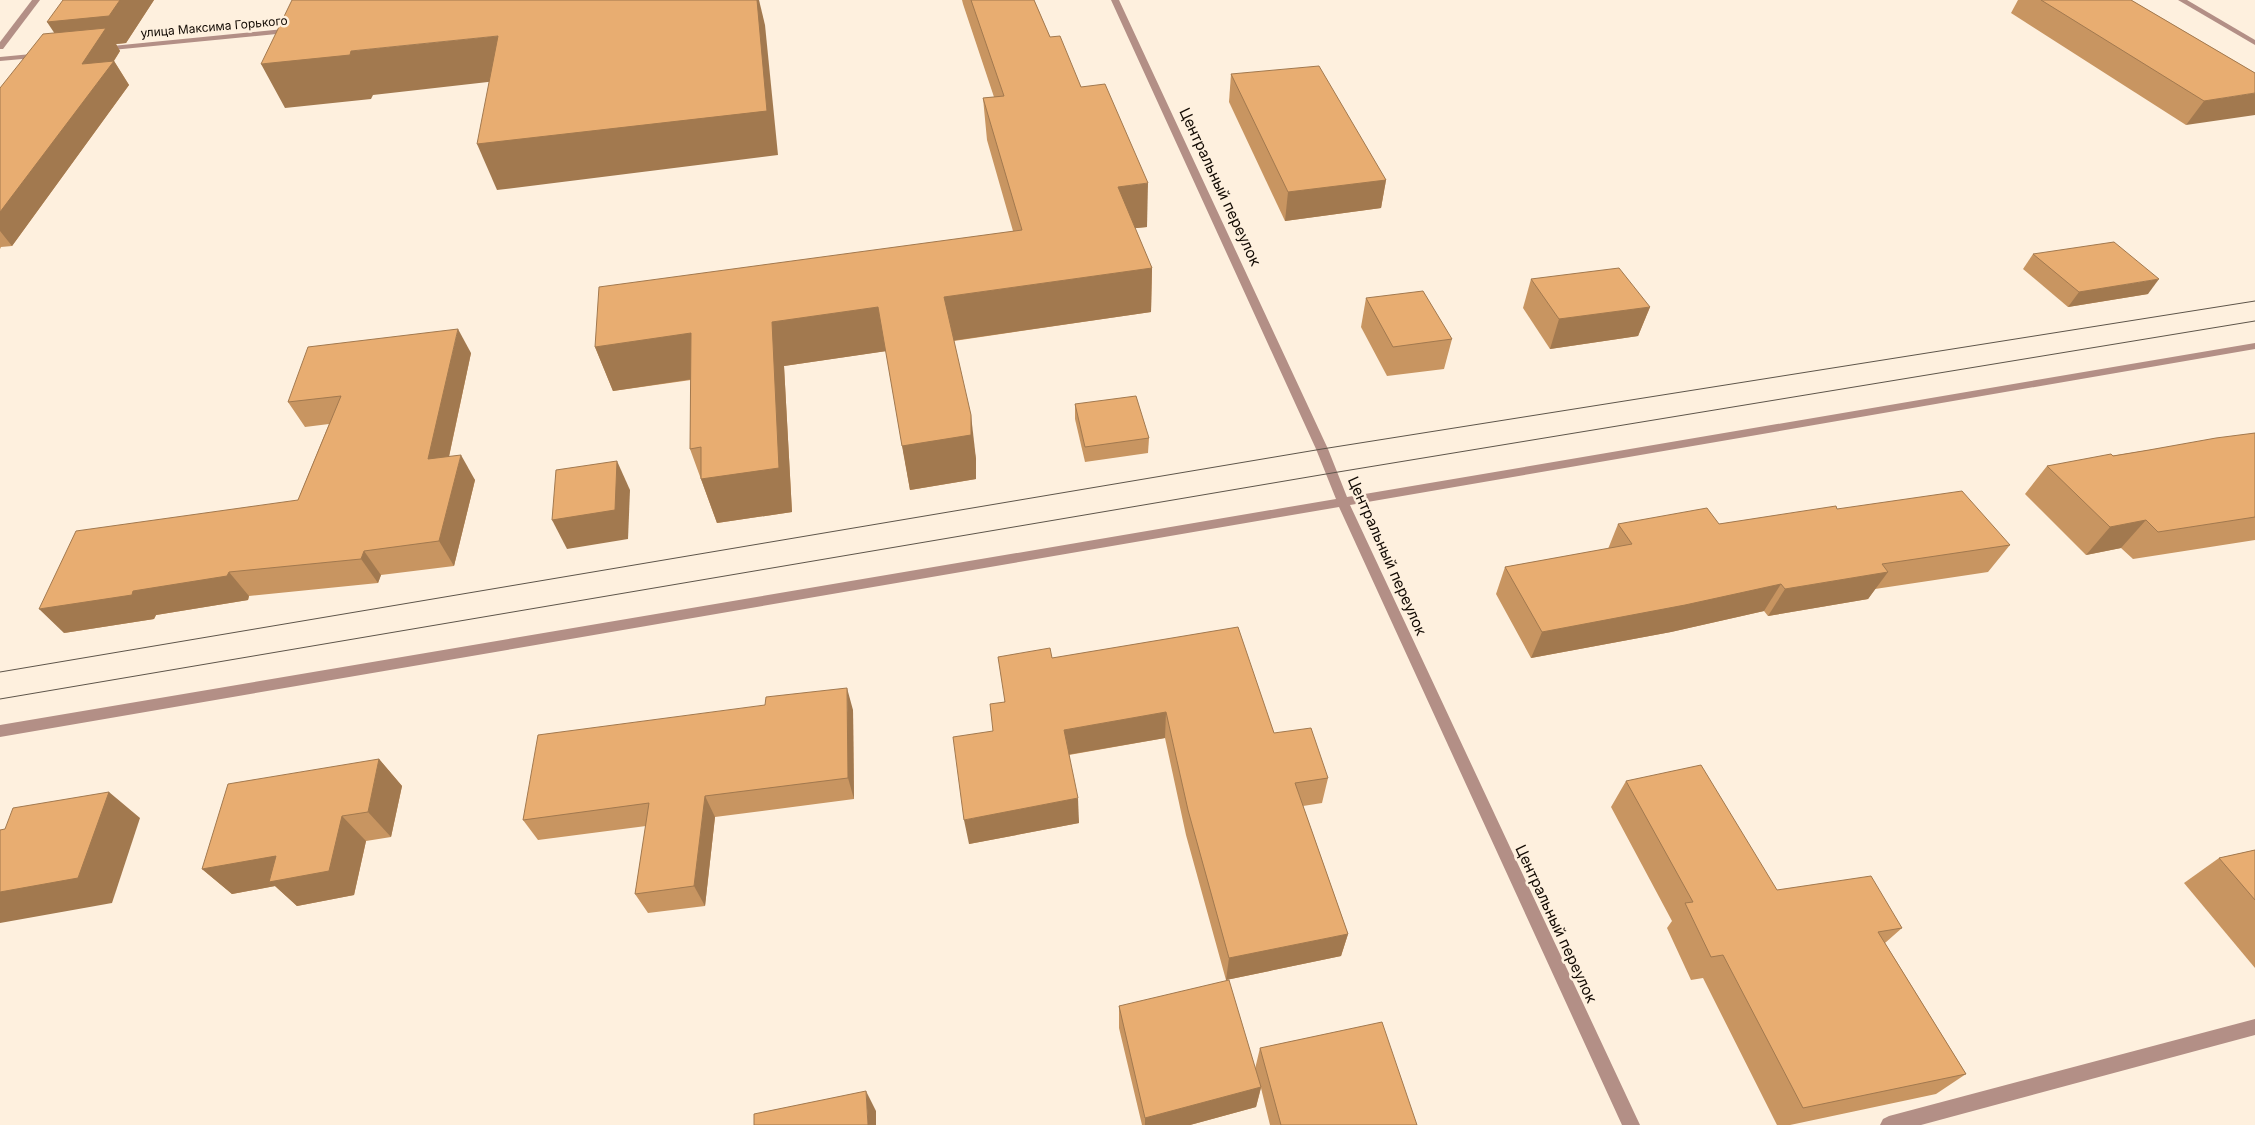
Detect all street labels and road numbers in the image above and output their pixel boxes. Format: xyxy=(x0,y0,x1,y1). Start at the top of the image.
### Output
street label: улица Максима Горького xyxy=(140,13,288,40)
street label: Центральный переулок xyxy=(1175,105,1265,269)
street label: Центральный переулок xyxy=(1344,473,1431,638)
street label: Центральный переулок xyxy=(1511,842,1601,1006)

